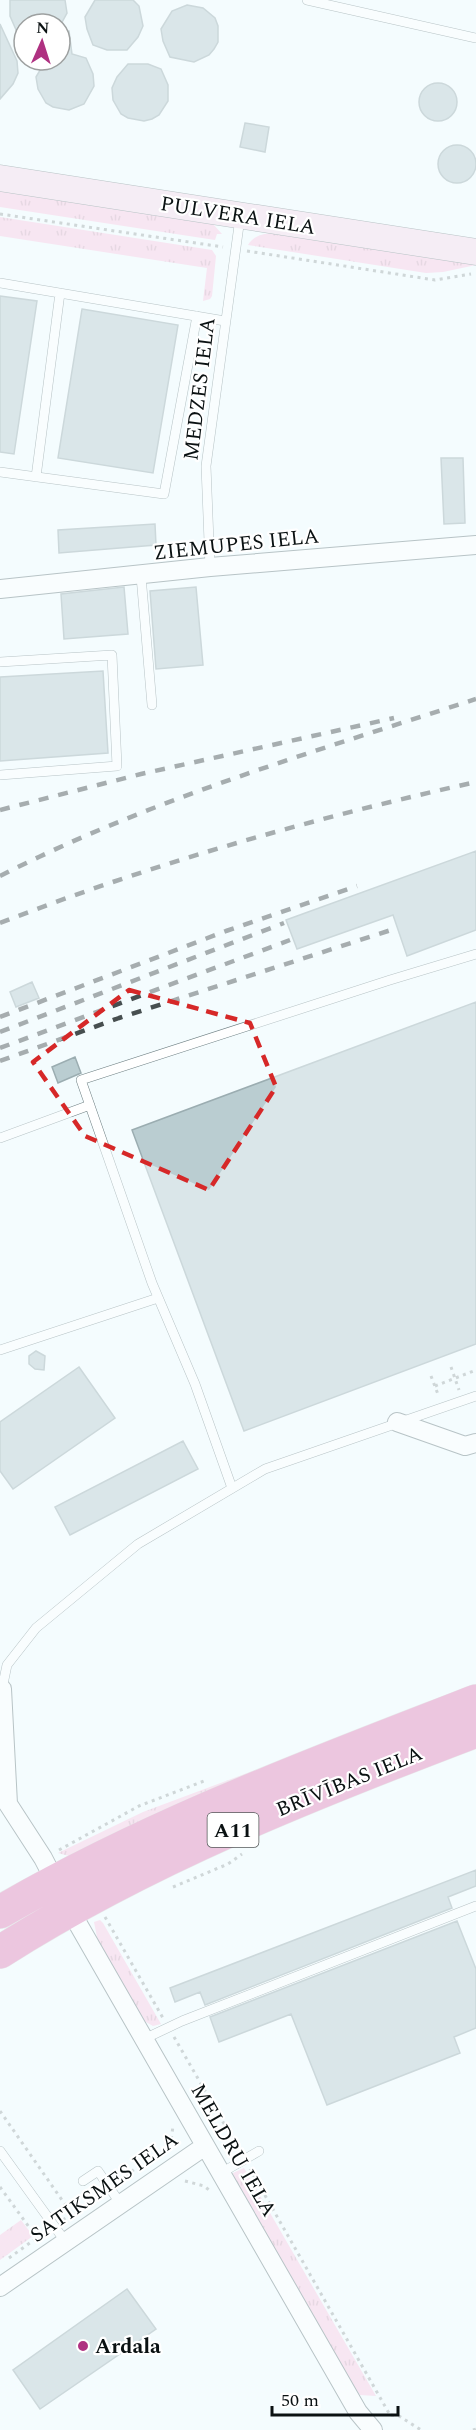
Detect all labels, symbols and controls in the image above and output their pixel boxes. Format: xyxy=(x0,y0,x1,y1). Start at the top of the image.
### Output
north arrow xyxy=(12,12,72,72)
text: N xyxy=(36,16,50,40)
street label: PULVERA IELA xyxy=(158,188,318,244)
street label: MEDZES IELA xyxy=(175,316,225,462)
street label: ZIEMUPES IELA xyxy=(152,520,321,570)
street label: BRĪVĪBAS IELA xyxy=(271,1738,428,1826)
road number: A11 xyxy=(208,1813,258,1847)
street label: MELDRU IELA xyxy=(182,2078,284,2223)
street label: SATIKSMES IELA xyxy=(24,2124,186,2251)
place label: Ardala xyxy=(95,2331,161,2363)
marker: Ardala xyxy=(76,2339,90,2353)
scale bar xyxy=(272,2379,398,2417)
text: 50 m xyxy=(281,2387,319,2414)

